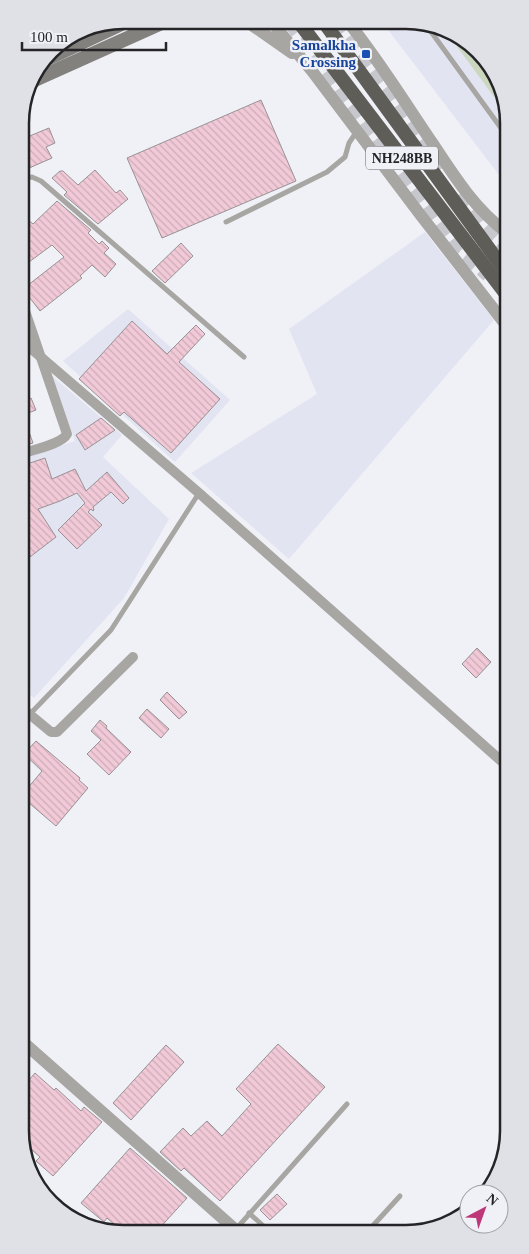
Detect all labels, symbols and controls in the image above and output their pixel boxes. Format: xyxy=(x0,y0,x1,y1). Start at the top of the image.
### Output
scale bar xyxy=(22,20,166,52)
text: 100 m xyxy=(30,29,68,45)
place label: Samalkha Crossing xyxy=(292,37,356,70)
marker: Samalkha Crossing xyxy=(360,48,372,60)
road number: NH248BB xyxy=(366,146,438,170)
north arrow xyxy=(459,1184,509,1234)
text: N xyxy=(483,1191,501,1209)

